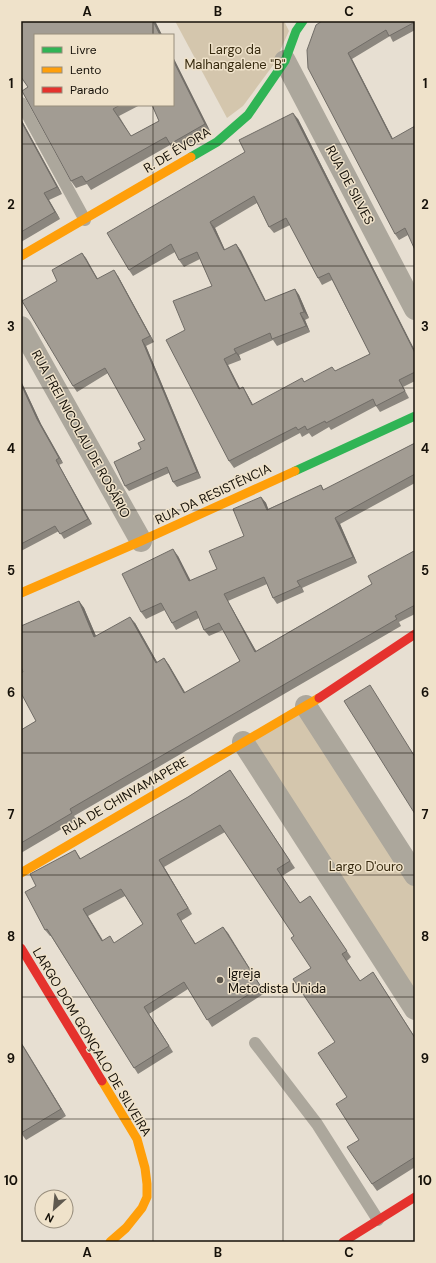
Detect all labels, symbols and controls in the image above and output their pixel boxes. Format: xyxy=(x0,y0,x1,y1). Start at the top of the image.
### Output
text: A xyxy=(82,3,92,20)
text: B xyxy=(214,3,222,20)
text: C xyxy=(344,3,354,20)
legend xyxy=(34,34,174,106)
park label: Largo da Malhangalene "B" xyxy=(184,41,286,73)
text: Livre xyxy=(70,42,97,58)
text: Lento xyxy=(70,62,101,78)
text: 1 xyxy=(9,75,13,92)
text: 1 xyxy=(423,75,427,92)
text: Parado xyxy=(70,82,109,98)
street label: R. DE ÉVORA xyxy=(140,122,214,177)
street label: RUA DE SILVES xyxy=(322,143,378,227)
text: 2 xyxy=(7,196,15,213)
text: 2 xyxy=(421,196,429,213)
text: 3 xyxy=(7,318,15,335)
text: 3 xyxy=(421,318,429,335)
street label: RUA FREI NICOLAU DE ROSÁRIO xyxy=(28,347,135,521)
text: 4 xyxy=(7,440,15,457)
text: 4 xyxy=(421,440,429,457)
street label: RUA DA RESISTÊNCIA xyxy=(152,460,274,528)
text: 5 xyxy=(7,562,15,579)
text: 5 xyxy=(421,562,429,579)
text: 6 xyxy=(7,684,15,701)
text: 6 xyxy=(421,684,429,701)
street label: RUA DE CHINYAMAPERE xyxy=(59,753,191,839)
text: 7 xyxy=(8,806,15,823)
text: 7 xyxy=(422,806,429,823)
park label: Largo D'ouro xyxy=(329,858,404,875)
text: 8 xyxy=(7,928,15,945)
text: 8 xyxy=(421,928,429,945)
street label: LARGO DOM GONÇALO DE SILVEIRA xyxy=(29,945,155,1140)
place label: Igreja Metodista Unida xyxy=(228,965,326,997)
marker: Igreja Metodista Unida xyxy=(215,975,225,985)
text: 9 xyxy=(7,1050,15,1067)
text: 9 xyxy=(421,1050,429,1067)
text: 10 xyxy=(4,1172,18,1189)
text: 10 xyxy=(418,1172,432,1189)
north arrow xyxy=(34,1189,74,1229)
text: N xyxy=(43,1210,56,1226)
text: A xyxy=(82,1244,92,1261)
text: B xyxy=(214,1244,222,1261)
text: C xyxy=(344,1244,354,1261)

